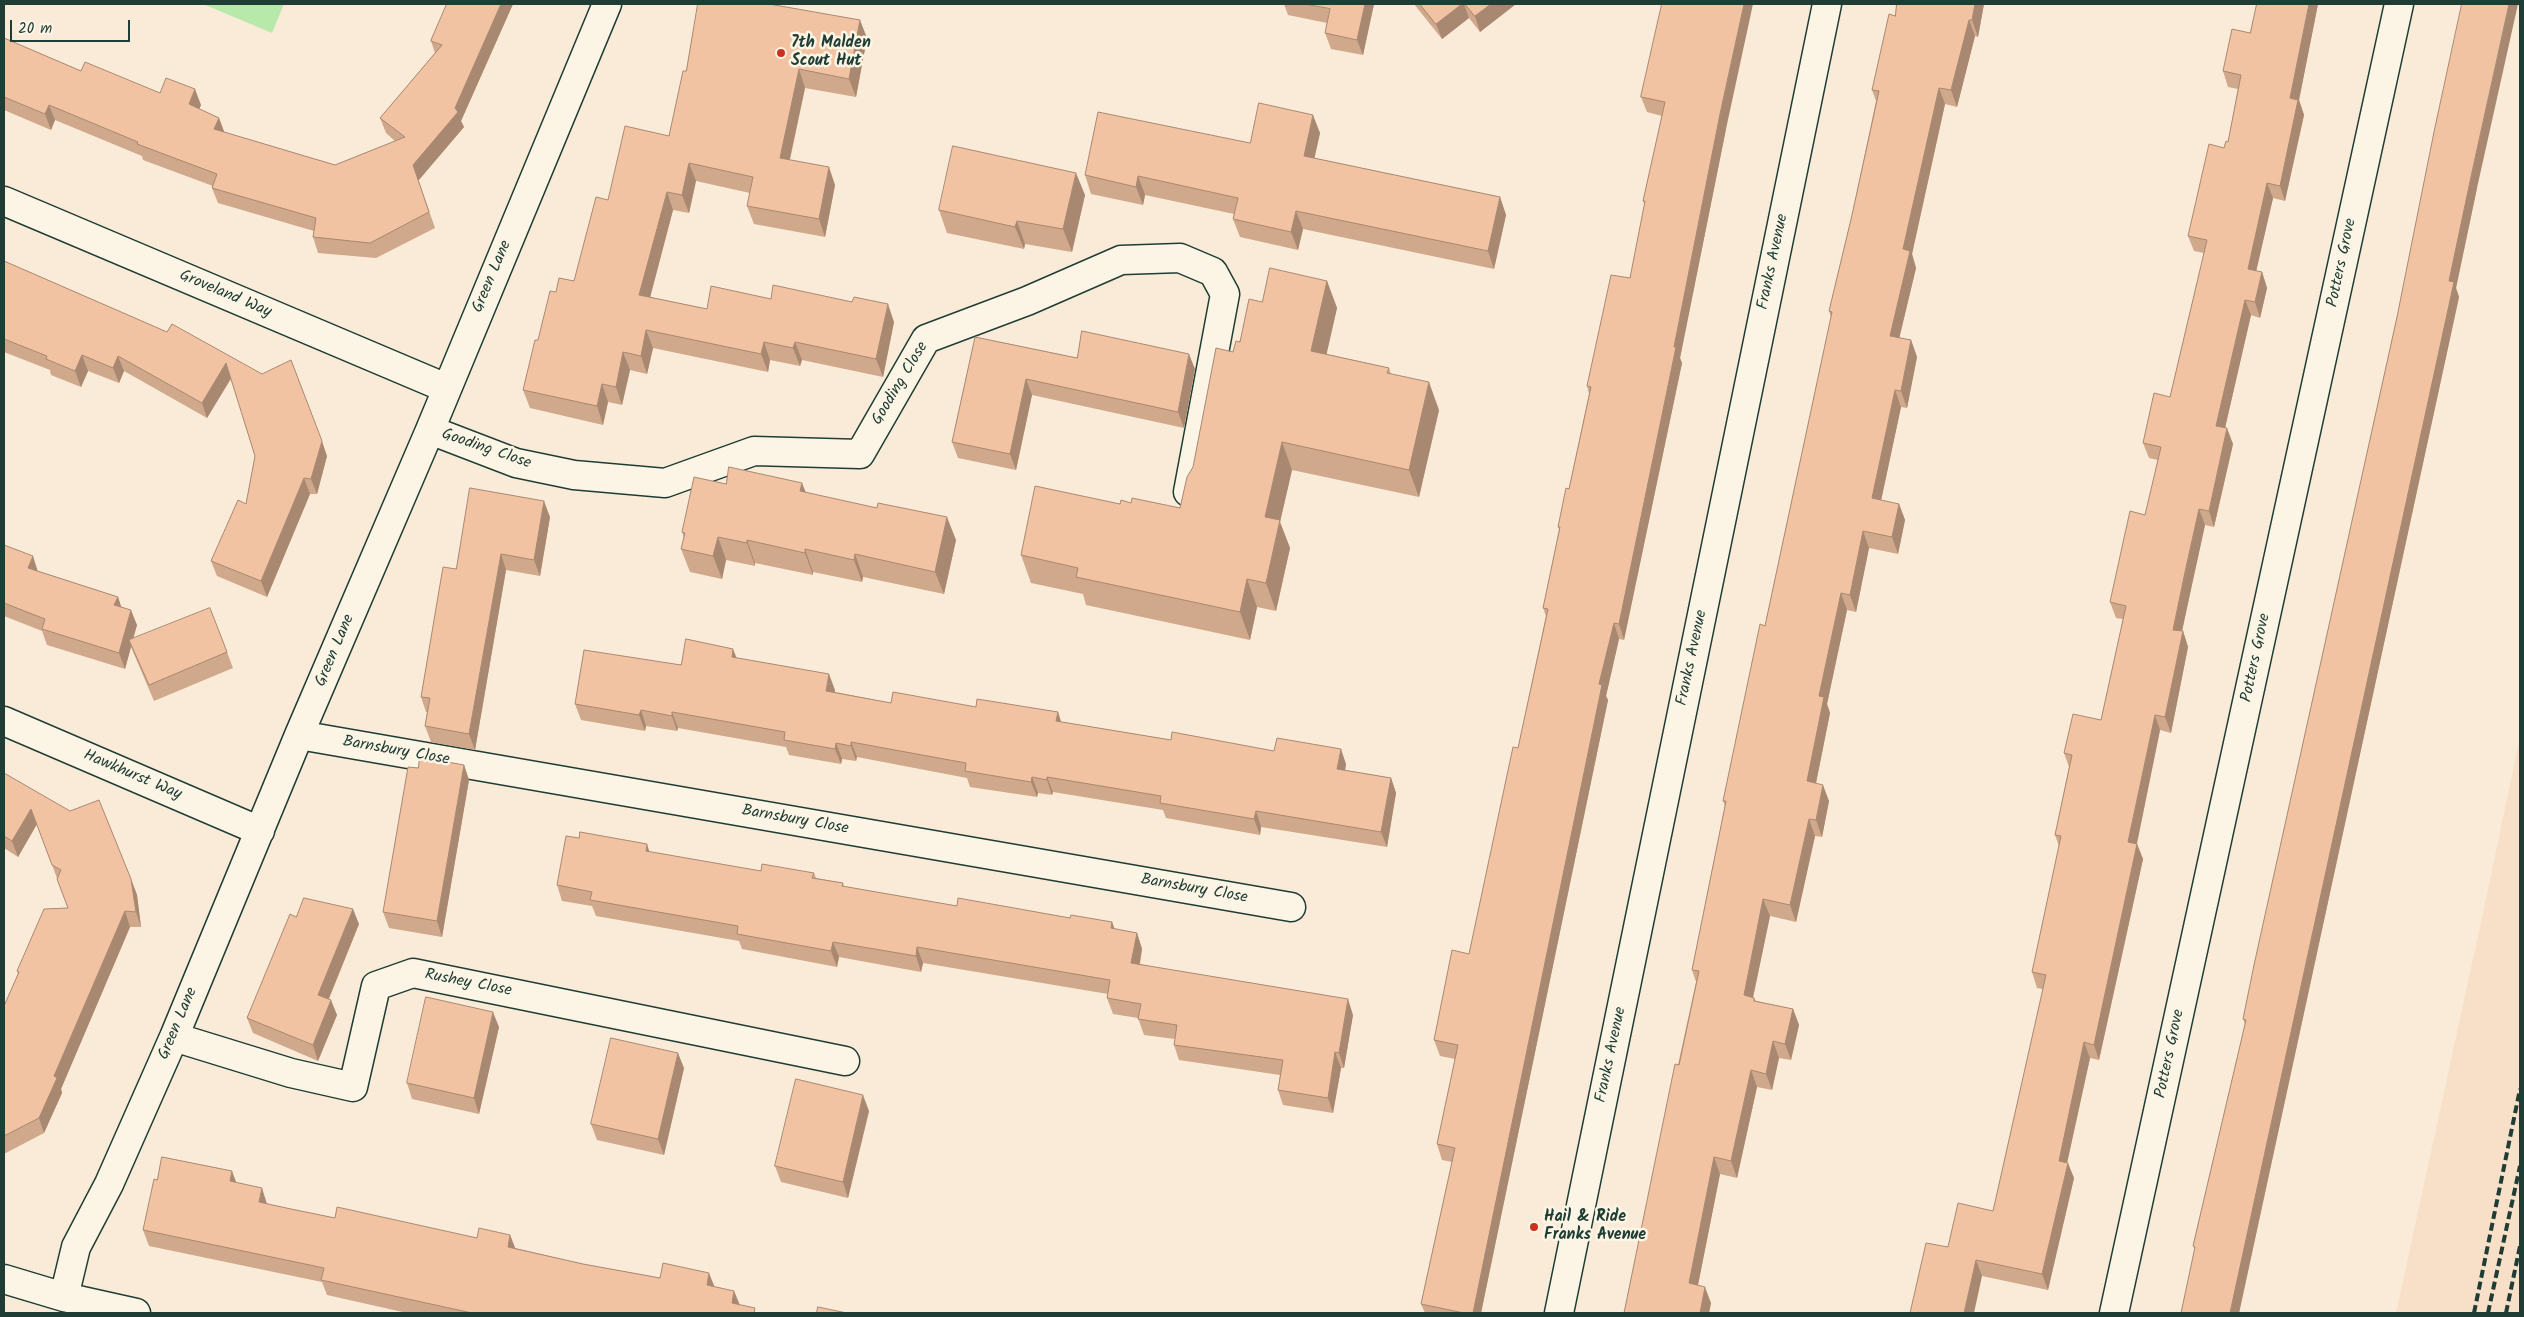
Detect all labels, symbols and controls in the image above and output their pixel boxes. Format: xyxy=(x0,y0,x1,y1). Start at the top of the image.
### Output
scale bar xyxy=(12,10,132,42)
text: 20 m xyxy=(18,17,52,41)
place label: 7th Malden Scout Hut xyxy=(791,34,871,72)
marker: 7th Malden Scout Hut xyxy=(775,47,787,59)
street label: Franks Avenue xyxy=(1754,212,1794,312)
street label: Potters Grove xyxy=(2324,217,2362,309)
street label: Green Lane xyxy=(469,238,517,316)
street label: Groveland Way xyxy=(176,267,274,323)
street label: Gooding Close xyxy=(869,339,933,429)
street label: Gooding Close xyxy=(439,426,533,474)
street label: Franks Avenue xyxy=(1673,608,1713,708)
street label: Green Lane xyxy=(312,612,360,690)
street label: Potters Grove xyxy=(2238,612,2276,704)
street label: Barnsbury Close xyxy=(341,733,451,771)
street label: Hawkhurst Way xyxy=(80,747,184,805)
street label: Barnsbury Close xyxy=(740,802,850,840)
street label: Barnsbury Close xyxy=(1139,871,1249,909)
street label: Rushey Close xyxy=(423,966,513,1002)
street label: Green Lane xyxy=(155,985,203,1063)
street label: Franks Avenue xyxy=(1592,1005,1632,1105)
street label: Potters Grove xyxy=(2152,1008,2190,1100)
place label: Hail & Ride Franks Avenue xyxy=(1544,1208,1646,1246)
marker: Hail & Ride Franks Avenue xyxy=(1528,1221,1540,1233)

